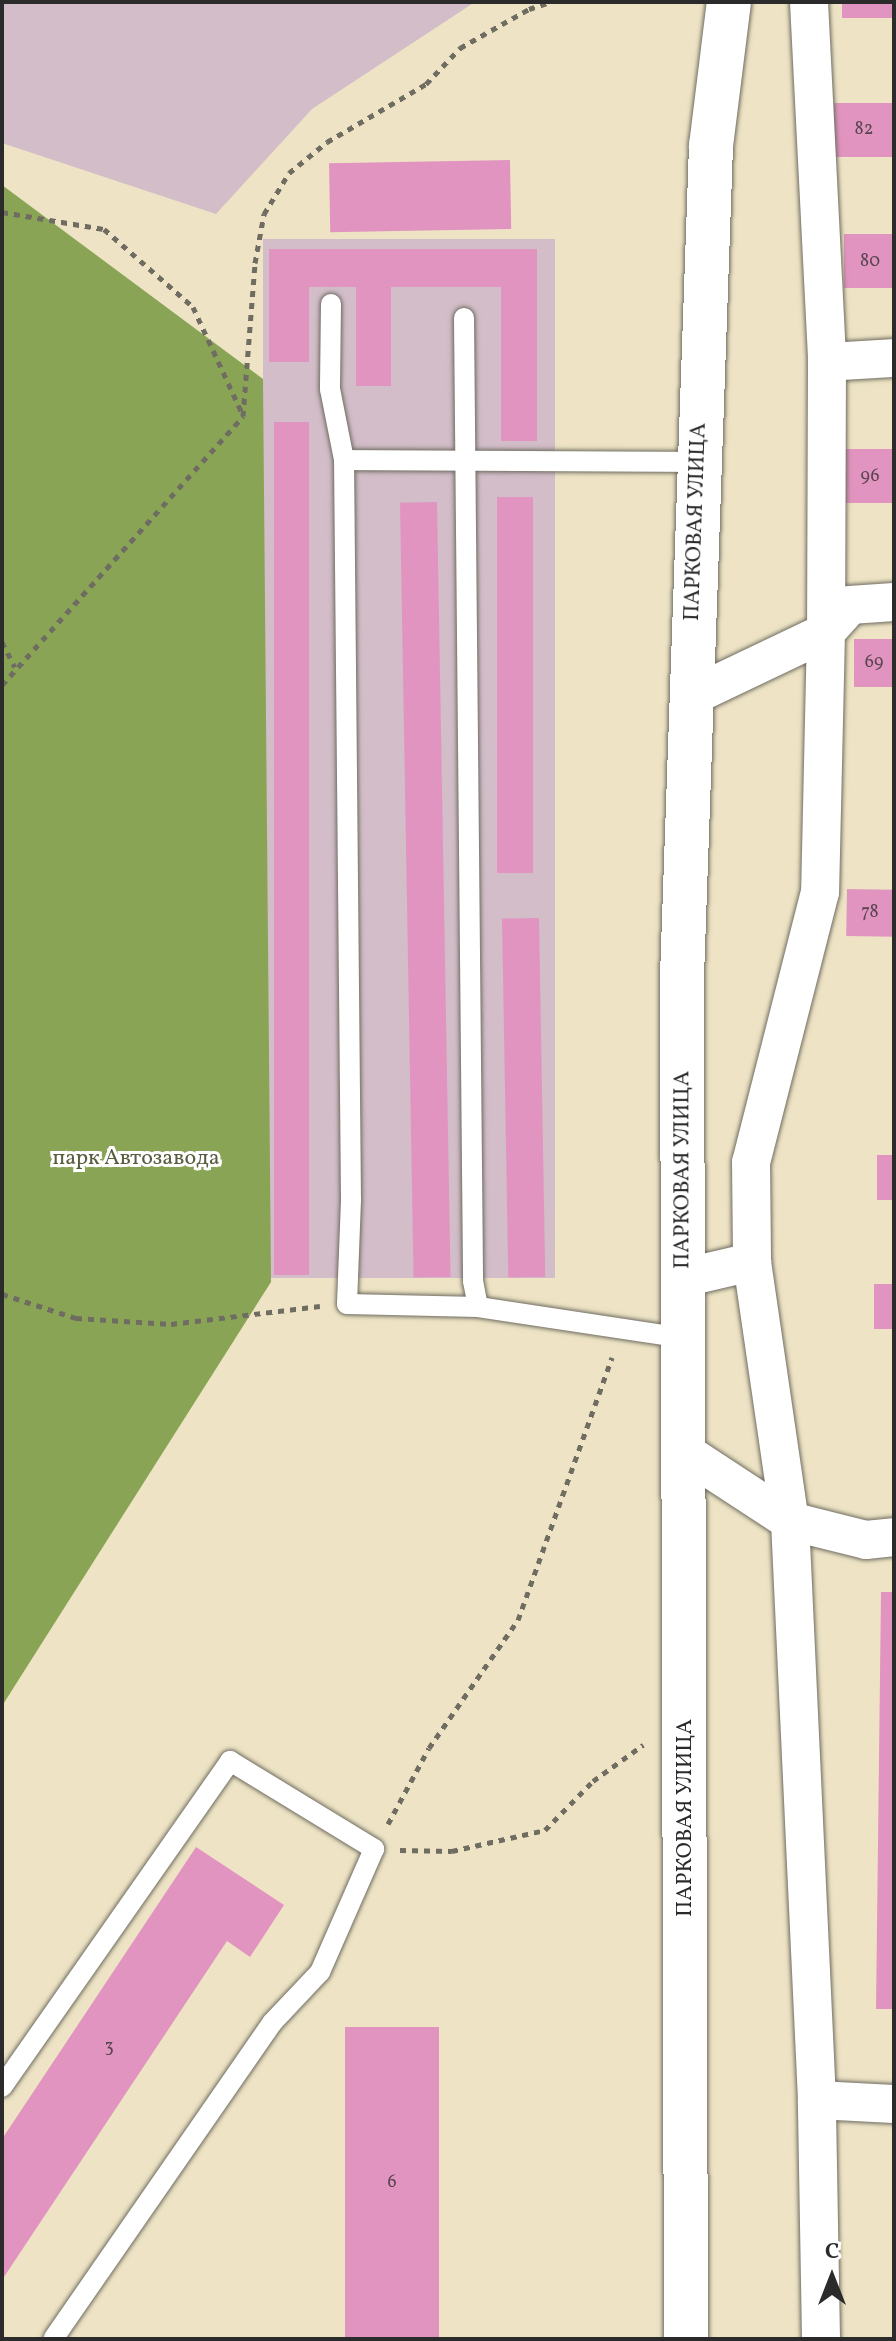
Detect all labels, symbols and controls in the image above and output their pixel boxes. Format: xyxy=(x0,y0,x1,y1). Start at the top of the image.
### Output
house number: 82 xyxy=(855,119,873,141)
house number: 80 xyxy=(860,251,880,273)
street label: ПАРКОВАЯ УЛИЦА xyxy=(679,423,713,621)
house number: 96 xyxy=(860,466,880,488)
house number: 69 xyxy=(865,652,883,674)
house number: 78 xyxy=(861,902,879,924)
street label: ПАРКОВАЯ УЛИЦА xyxy=(670,1071,696,1269)
park label: парк Автозавода xyxy=(52,1146,220,1172)
street label: ПАРКОВАЯ УЛИЦА xyxy=(673,1719,699,1917)
house number: 3 xyxy=(104,2037,114,2059)
house number: 6 xyxy=(387,2172,397,2194)
north arrow xyxy=(792,2237,872,2317)
text: С xyxy=(825,2237,839,2268)

